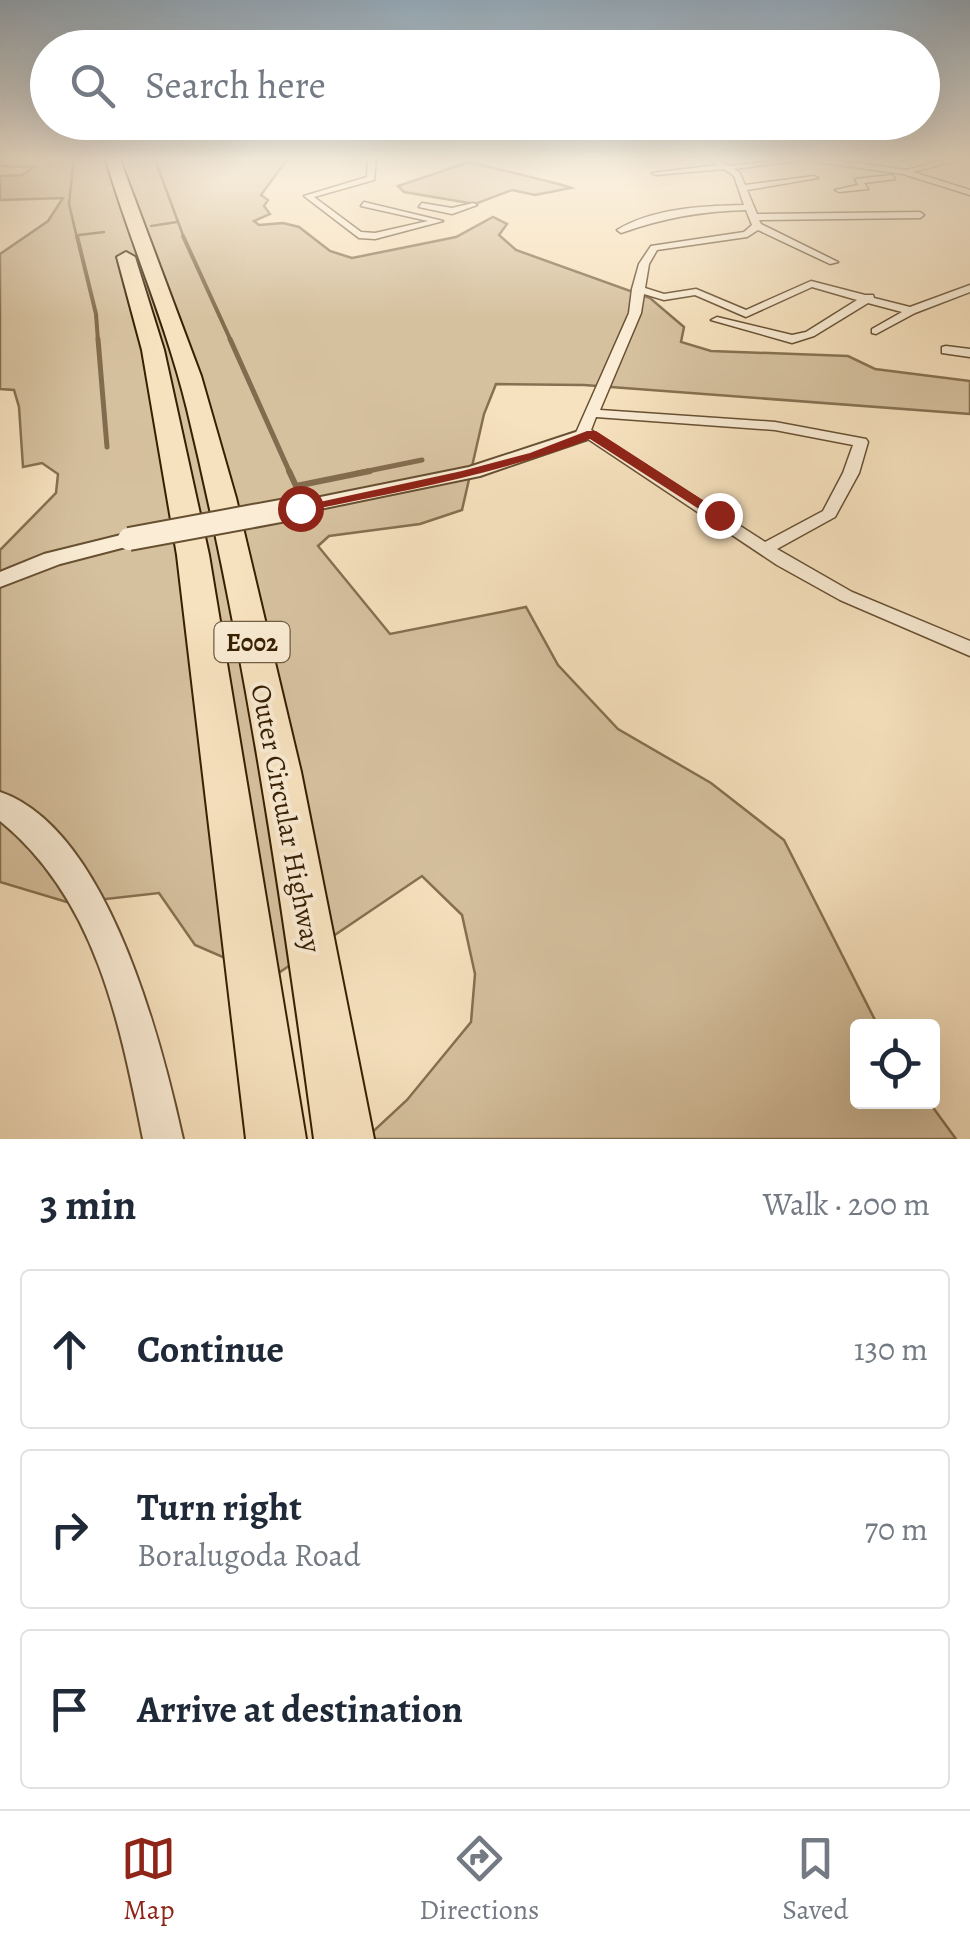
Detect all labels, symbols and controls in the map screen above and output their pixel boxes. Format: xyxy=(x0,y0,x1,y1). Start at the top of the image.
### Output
search box xyxy=(30,30,940,140)
icon: search xyxy=(65,58,120,113)
text: Search here xyxy=(145,59,326,111)
route start xyxy=(278,486,324,532)
route end xyxy=(697,493,743,539)
road number: E002 xyxy=(214,622,290,662)
street label: Outer Circular Highway xyxy=(241,681,331,956)
map controls xyxy=(850,1019,940,1109)
button: locate xyxy=(850,1019,940,1109)
text: 3 min xyxy=(40,1176,136,1233)
text: Walk · 200 m xyxy=(763,1182,930,1226)
icon: ahead xyxy=(42,1322,97,1377)
text: Continue xyxy=(137,1323,284,1375)
text: 130 m xyxy=(854,1327,928,1371)
text: Turn right xyxy=(137,1481,302,1533)
icon: right xyxy=(42,1502,97,1557)
text: 70 m xyxy=(865,1507,928,1551)
text: Boralugoda Road xyxy=(137,1533,361,1577)
icon: arrive xyxy=(42,1682,97,1737)
text: Arrive at destination xyxy=(137,1683,463,1735)
tab: Map xyxy=(121,1831,176,1929)
tab: Directions xyxy=(419,1831,539,1929)
tab: Saved xyxy=(782,1831,849,1929)

